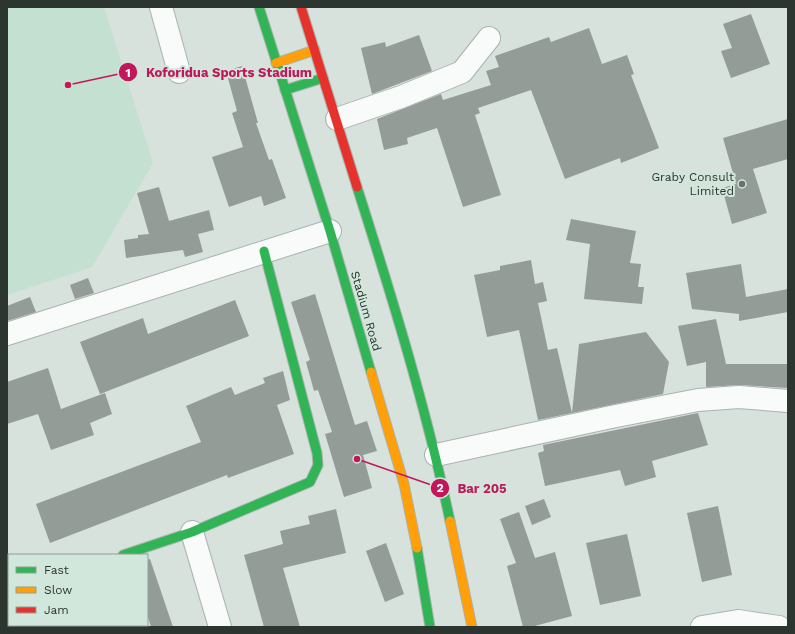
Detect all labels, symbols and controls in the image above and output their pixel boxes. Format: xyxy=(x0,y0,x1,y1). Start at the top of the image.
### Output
callout: Koforidua Sports Stadium xyxy=(118,60,320,85)
text: Koforidua Sports Stadium xyxy=(146,65,312,80)
text: 1 xyxy=(125,66,131,80)
place label: Graby Consult Limited xyxy=(651,170,734,198)
marker: Graby Consult Limited xyxy=(737,179,747,189)
street label: Stadium Road xyxy=(348,269,384,353)
callout: Bar 205 xyxy=(430,475,515,500)
text: 2 xyxy=(436,481,444,495)
text: Bar 205 xyxy=(457,481,507,496)
legend xyxy=(8,554,148,626)
text: Fast xyxy=(44,563,69,577)
text: Slow xyxy=(44,583,72,597)
text: Jam xyxy=(44,603,69,617)

